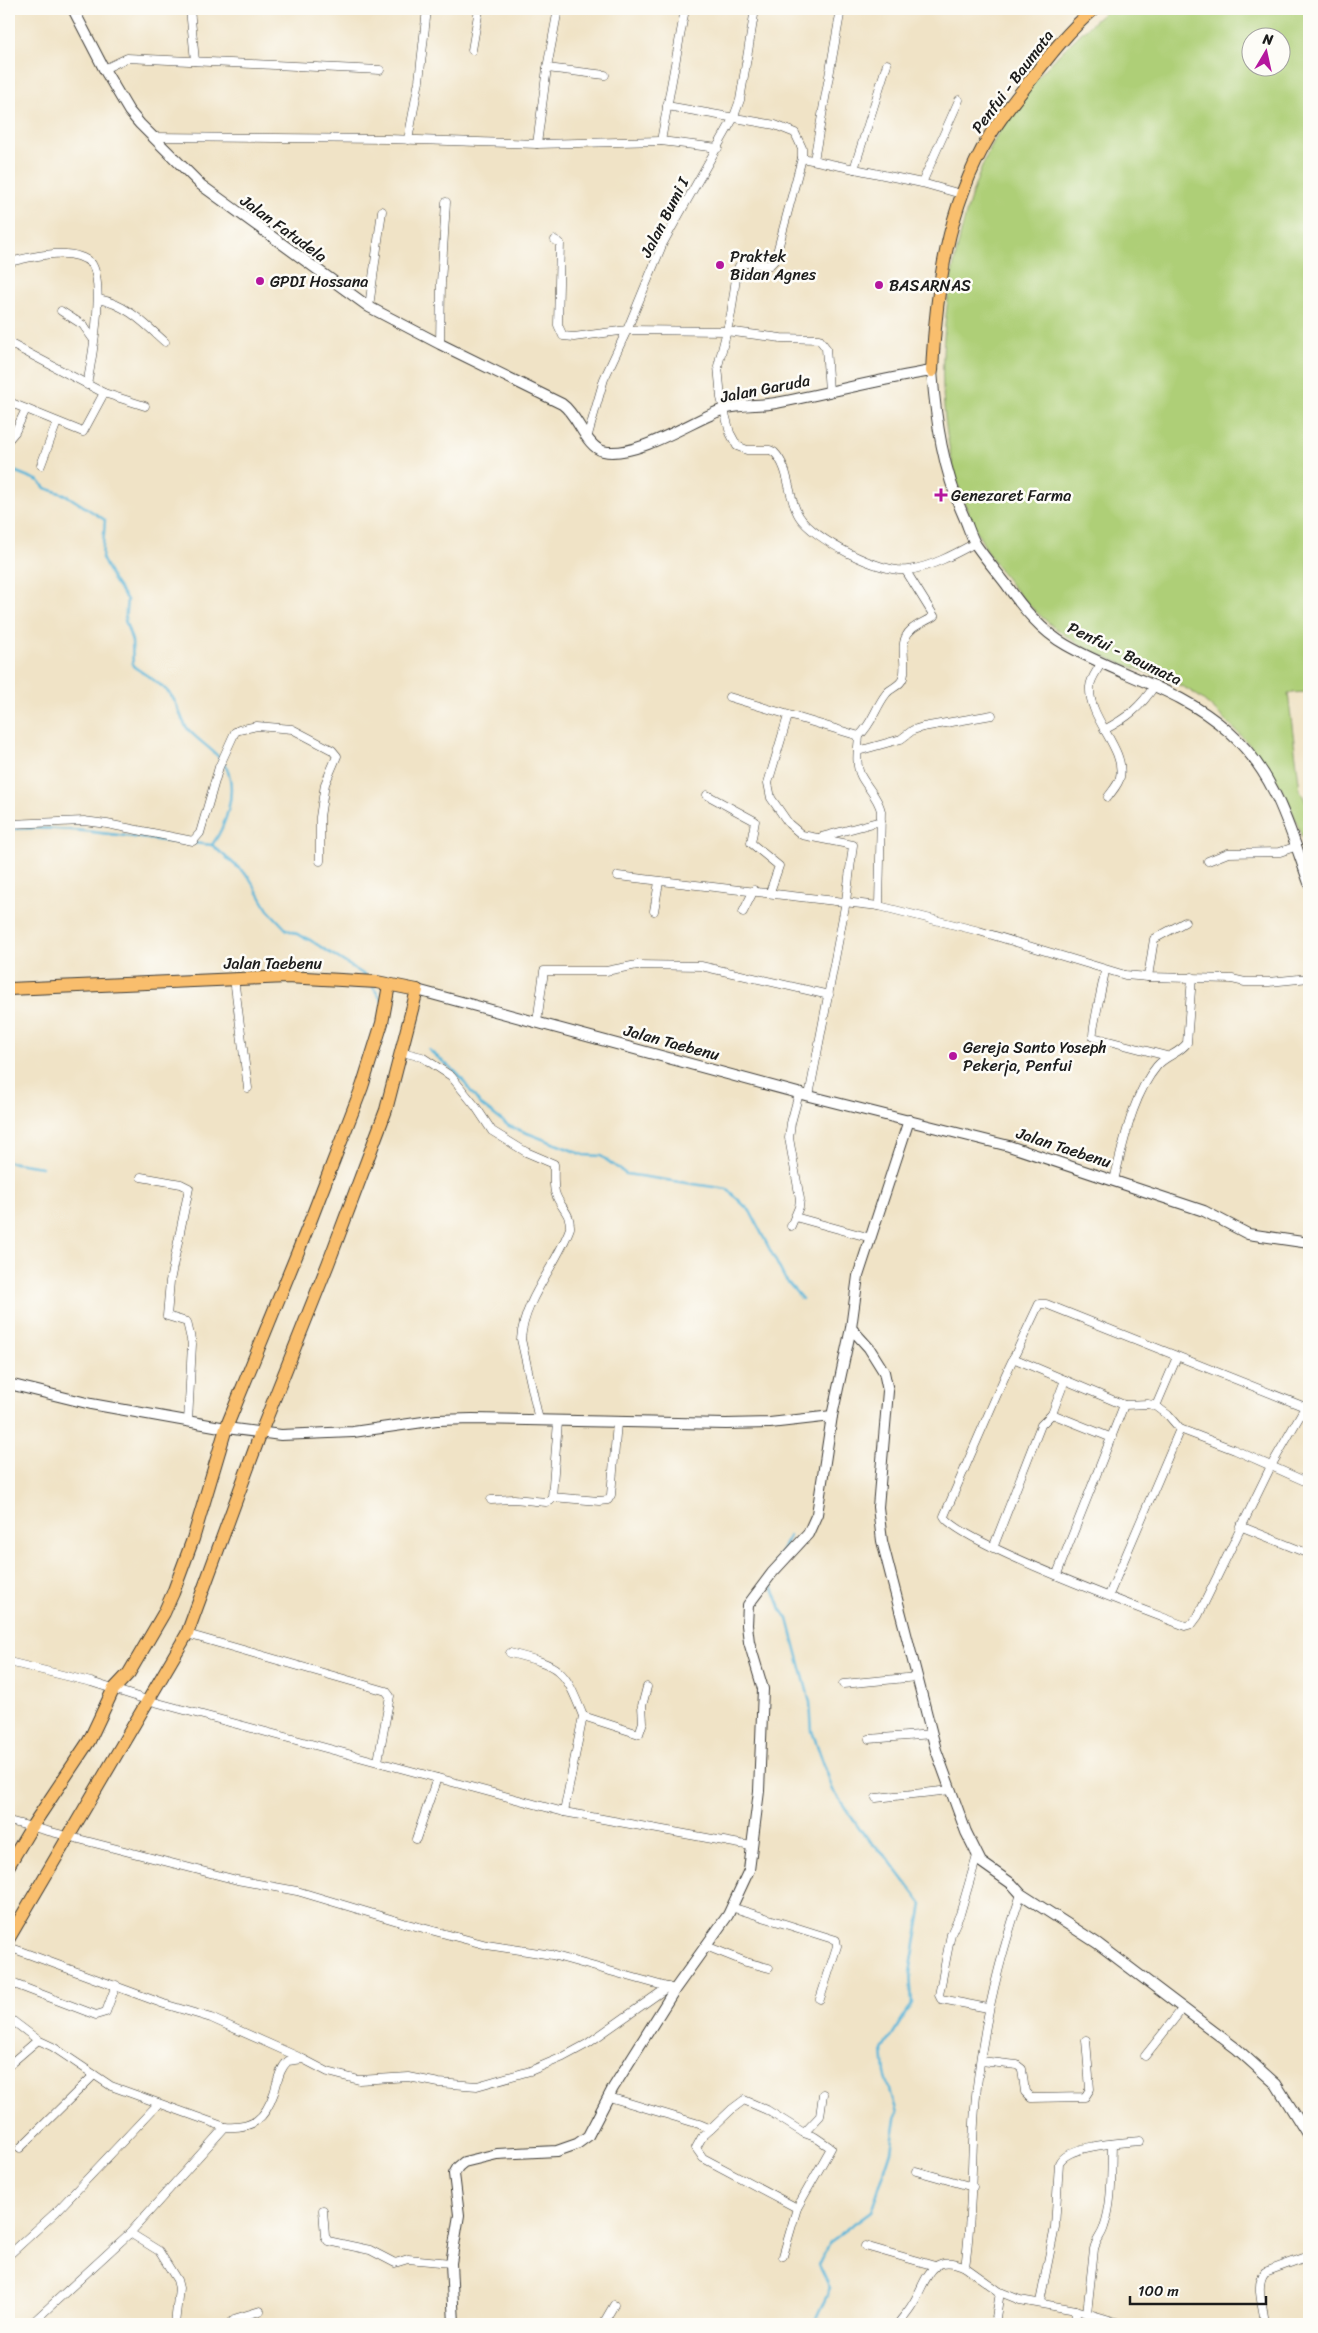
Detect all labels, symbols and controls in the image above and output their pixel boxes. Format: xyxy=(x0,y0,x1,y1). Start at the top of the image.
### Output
street label: Penfui - Baumata xyxy=(963,23,1061,140)
text: N xyxy=(1260,26,1275,53)
north arrow xyxy=(1240,28,1290,78)
street label: Jalan Bumi I xyxy=(631,170,698,263)
street label: Jalan Fatudela xyxy=(233,186,333,270)
place label: Praktek Bidan Agnes xyxy=(730,242,817,289)
marker: Praktek Bidan Agnes xyxy=(714,259,726,271)
place label: GPDI Hossana xyxy=(270,267,368,296)
place label: BASARNAS xyxy=(889,271,971,300)
marker: GPDI Hossana xyxy=(254,275,266,287)
marker: BASARNAS xyxy=(873,279,885,291)
street label: Jalan Garuda xyxy=(717,365,813,412)
place label: Genezaret Farma xyxy=(951,481,1071,510)
marker: Genezaret Farma xyxy=(935,489,947,501)
street label: Penfui - Baumata xyxy=(1063,613,1187,694)
street label: Jalan Taebenu xyxy=(223,949,323,978)
street label: Jalan Taebenu xyxy=(620,1016,723,1069)
place label: Gereja Santo Yoseph Pekerja, Penfui xyxy=(963,1033,1107,1080)
marker: Gereja Santo Yoseph Pekerja, Penfui xyxy=(947,1050,959,1062)
street label: Jalan Taebenu xyxy=(1012,1118,1115,1177)
scale bar xyxy=(1130,2273,1267,2305)
text: 100 m xyxy=(1138,2278,1179,2304)

